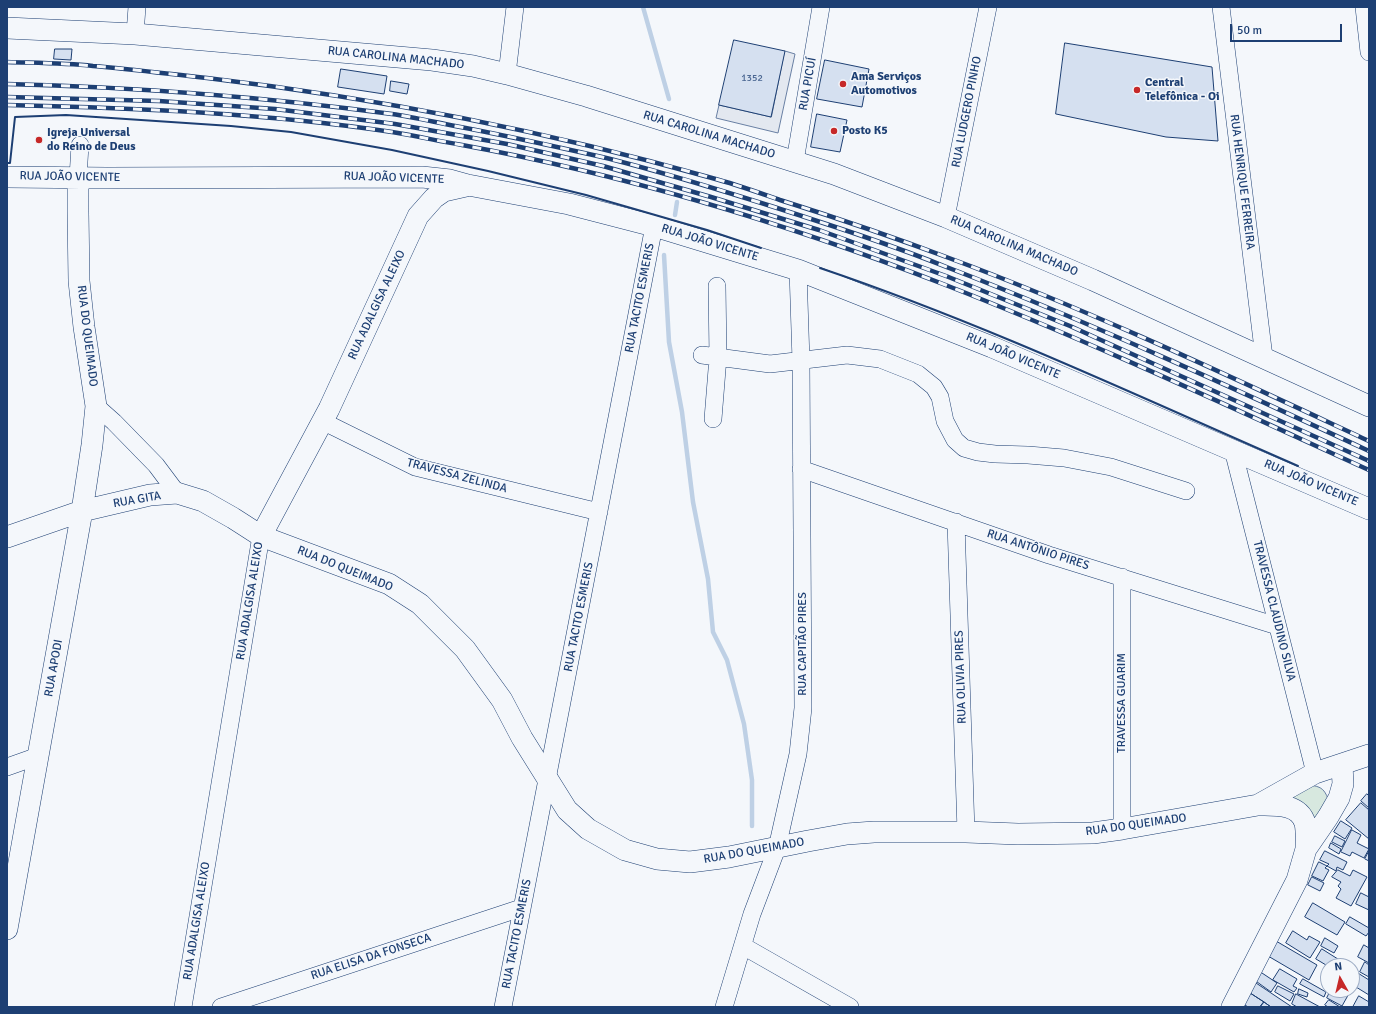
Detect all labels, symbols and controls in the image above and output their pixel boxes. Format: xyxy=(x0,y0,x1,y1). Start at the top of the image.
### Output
scale bar xyxy=(1232,16,1344,42)
text: 50 m xyxy=(1237,23,1262,38)
street label: RUA CAROLINA MACHADO xyxy=(327,44,465,72)
street label: RUA LUDGERO PINHO xyxy=(949,55,985,169)
street label: RUA PICUÍ xyxy=(796,56,820,112)
place label: Ama Serviços Automotivos xyxy=(851,70,921,98)
house number: 1352 xyxy=(741,72,763,84)
place label: Central Telefônica - Oi xyxy=(1145,76,1220,104)
marker: Ama Serviços Automotivos xyxy=(838,79,848,89)
marker: Central Telefônica - Oi xyxy=(1132,85,1142,95)
street label: RUA CAROLINA MACHADO xyxy=(641,108,777,162)
street label: RUA HENRIQUE FERREIRA xyxy=(1227,114,1257,250)
place label: Posto K5 xyxy=(842,124,888,138)
place label: Igreja Universal do Reino de Deus xyxy=(47,126,135,154)
marker: Posto K5 xyxy=(829,126,839,136)
marker: Igreja Universal do Reino de Deus xyxy=(34,135,44,145)
street label: RUA JOÃO VICENTE xyxy=(19,169,121,185)
street label: RUA JOÃO VICENTE xyxy=(343,169,445,187)
street label: RUA CAROLINA MACHADO xyxy=(948,213,1080,279)
street label: RUA JOÃO VICENTE xyxy=(660,221,760,265)
street label: RUA TACITO ESMERIS xyxy=(622,242,658,354)
street label: RUA ADALGISA ALEIXO xyxy=(345,248,409,362)
street label: RUA DO QUEIMADO xyxy=(74,285,100,387)
street label: RUA JOÃO VICENTE xyxy=(964,330,1062,382)
street label: TRAVESSA ZELINDA xyxy=(405,456,509,496)
street label: RUA JOÃO VICENTE xyxy=(1262,457,1360,509)
street label: RUA GITA xyxy=(112,489,162,511)
street label: RUA ANTÔNIO PIRES xyxy=(985,527,1091,573)
street label: TRAVESSA CLAUDINO SILVA xyxy=(1250,539,1298,683)
street label: RUA ADALGISA ALEIXO xyxy=(234,541,266,661)
street label: RUA DO QUEIMADO xyxy=(295,543,395,595)
street label: RUA TACITO ESMERIS xyxy=(561,561,597,673)
street label: RUA CAPITÃO PIRES xyxy=(796,592,810,696)
street label: RUA OLIVIA PIRES xyxy=(952,630,970,724)
street label: RUA APODI xyxy=(42,638,66,698)
street label: TRAVESSA GUARIM xyxy=(1115,653,1129,753)
street label: RUA DO QUEIMADO xyxy=(1085,811,1187,839)
street label: RUA DO QUEIMADO xyxy=(703,835,805,867)
street label: RUA ADALGISA ALEIXO xyxy=(181,861,213,981)
street label: RUA TACITO ESMERIS xyxy=(499,878,535,990)
street label: RUA ELISA DA FONSECA xyxy=(309,931,433,983)
north arrow xyxy=(1320,958,1360,998)
text: N xyxy=(1334,960,1343,974)

